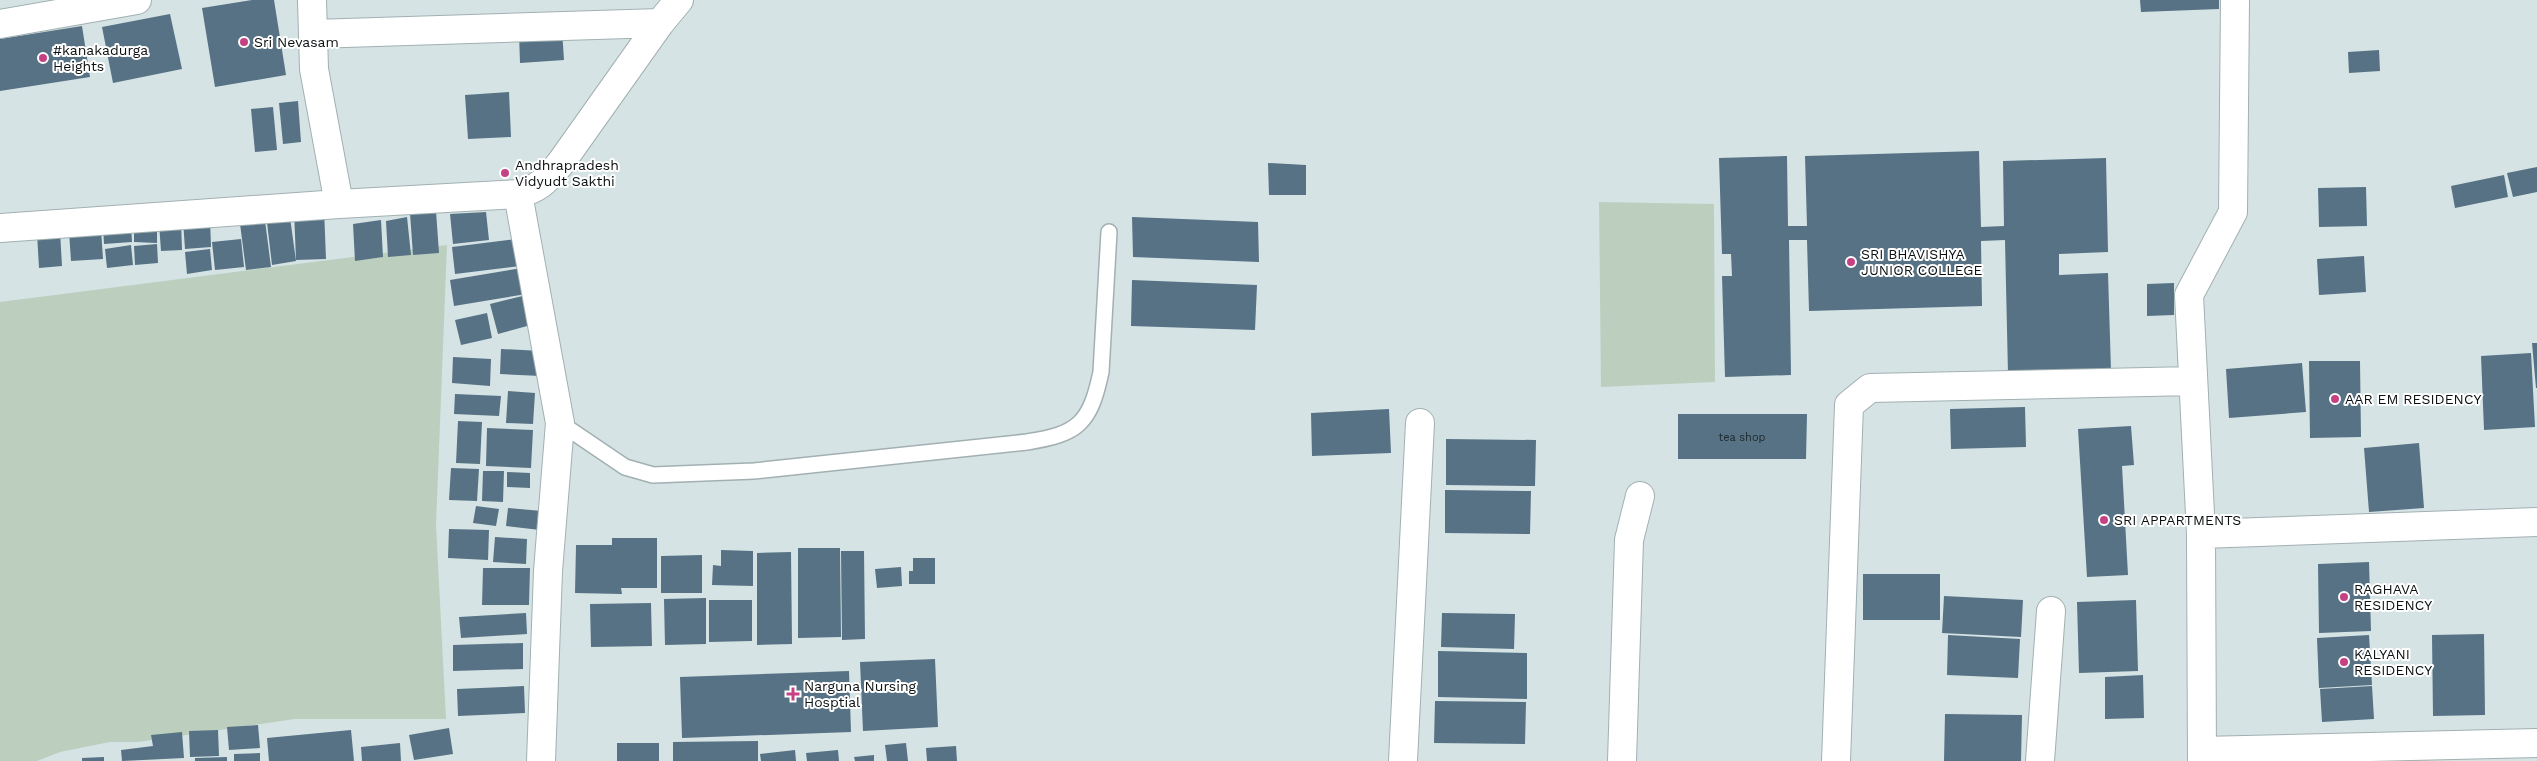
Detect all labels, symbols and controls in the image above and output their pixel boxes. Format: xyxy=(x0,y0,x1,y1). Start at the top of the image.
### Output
place label: Sri Nevasam xyxy=(254,34,339,50)
marker: Sri Nevasam xyxy=(238,36,250,48)
place label: #kanakadurga Heights xyxy=(53,42,148,74)
marker: #kanakadurga Heights xyxy=(37,52,49,64)
place label: Andhrapradesh Vidyudt Sakthi xyxy=(515,157,619,189)
marker: Andhrapradesh Vidyudt Sakthi xyxy=(499,167,511,179)
place label: SRI BHAVISHYA JUNIOR COLLEGE xyxy=(1861,246,1982,278)
marker: SRI BHAVISHYA JUNIOR COLLEGE xyxy=(1845,256,1857,268)
place label: AAR EM RESIDENCY xyxy=(2345,391,2481,407)
marker: AAR EM RESIDENCY xyxy=(2329,393,2341,405)
house number: tea shop xyxy=(1719,431,1765,444)
place label: SRI APPARTMENTS xyxy=(2114,512,2241,528)
marker: SRI APPARTMENTS xyxy=(2098,514,2110,526)
place label: RAGHAVA RESIDENCY xyxy=(2354,581,2432,613)
marker: RAGHAVA RESIDENCY xyxy=(2338,591,2350,603)
place label: KALYANI RESIDENCY xyxy=(2354,646,2432,678)
marker: KALYANI RESIDENCY xyxy=(2338,656,2350,668)
place label: Narguna Nursing Hosptial xyxy=(804,678,917,710)
marker: Narguna Nursing Hosptial xyxy=(786,687,800,701)

